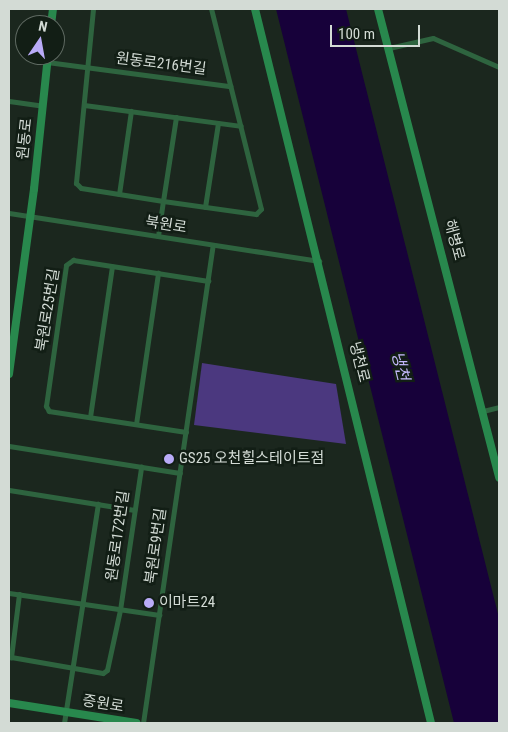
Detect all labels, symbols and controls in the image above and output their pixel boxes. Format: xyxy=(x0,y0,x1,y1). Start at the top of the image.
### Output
north arrow xyxy=(15,15,65,65)
scale bar xyxy=(333,15,423,47)
text: N xyxy=(37,18,49,35)
text: 100 m xyxy=(338,25,375,43)
street label: 원동로216번길 xyxy=(115,50,207,78)
street label: 원동로 xyxy=(14,117,36,161)
street label: 북원로 xyxy=(144,213,188,237)
street label: 해병로 xyxy=(440,218,468,262)
street label: 북원로25번길 xyxy=(33,267,63,353)
street label: 냉천로 xyxy=(345,340,373,384)
water label: 냉천 xyxy=(387,349,413,383)
place label: GS25 오천힐스테이트점 xyxy=(179,450,324,468)
marker: GS25 오천힐스테이트점 xyxy=(163,453,175,465)
street label: 원동로172번길 xyxy=(103,490,133,582)
street label: 북원로9번길 xyxy=(142,507,170,585)
place label: 이마트24 xyxy=(159,594,215,612)
marker: 이마트24 xyxy=(143,597,155,609)
street label: 중원로 xyxy=(81,692,125,716)

